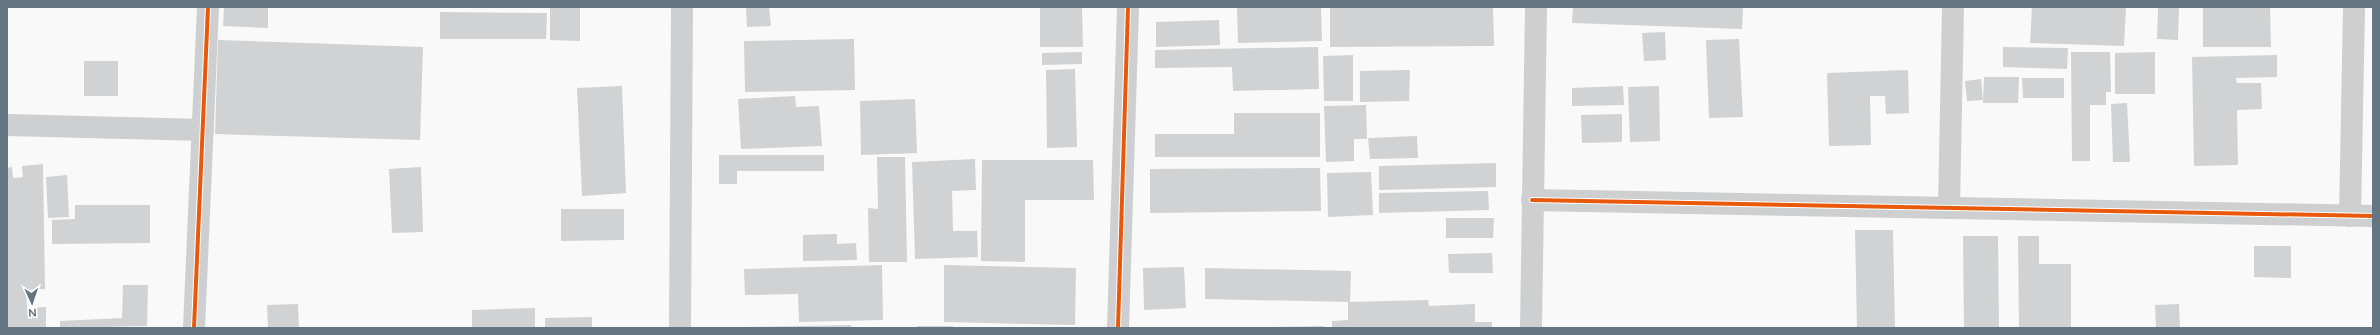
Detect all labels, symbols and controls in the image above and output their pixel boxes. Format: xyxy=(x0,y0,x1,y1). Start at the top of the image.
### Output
north arrow xyxy=(12,283,52,323)
text: N xyxy=(28,306,37,319)

